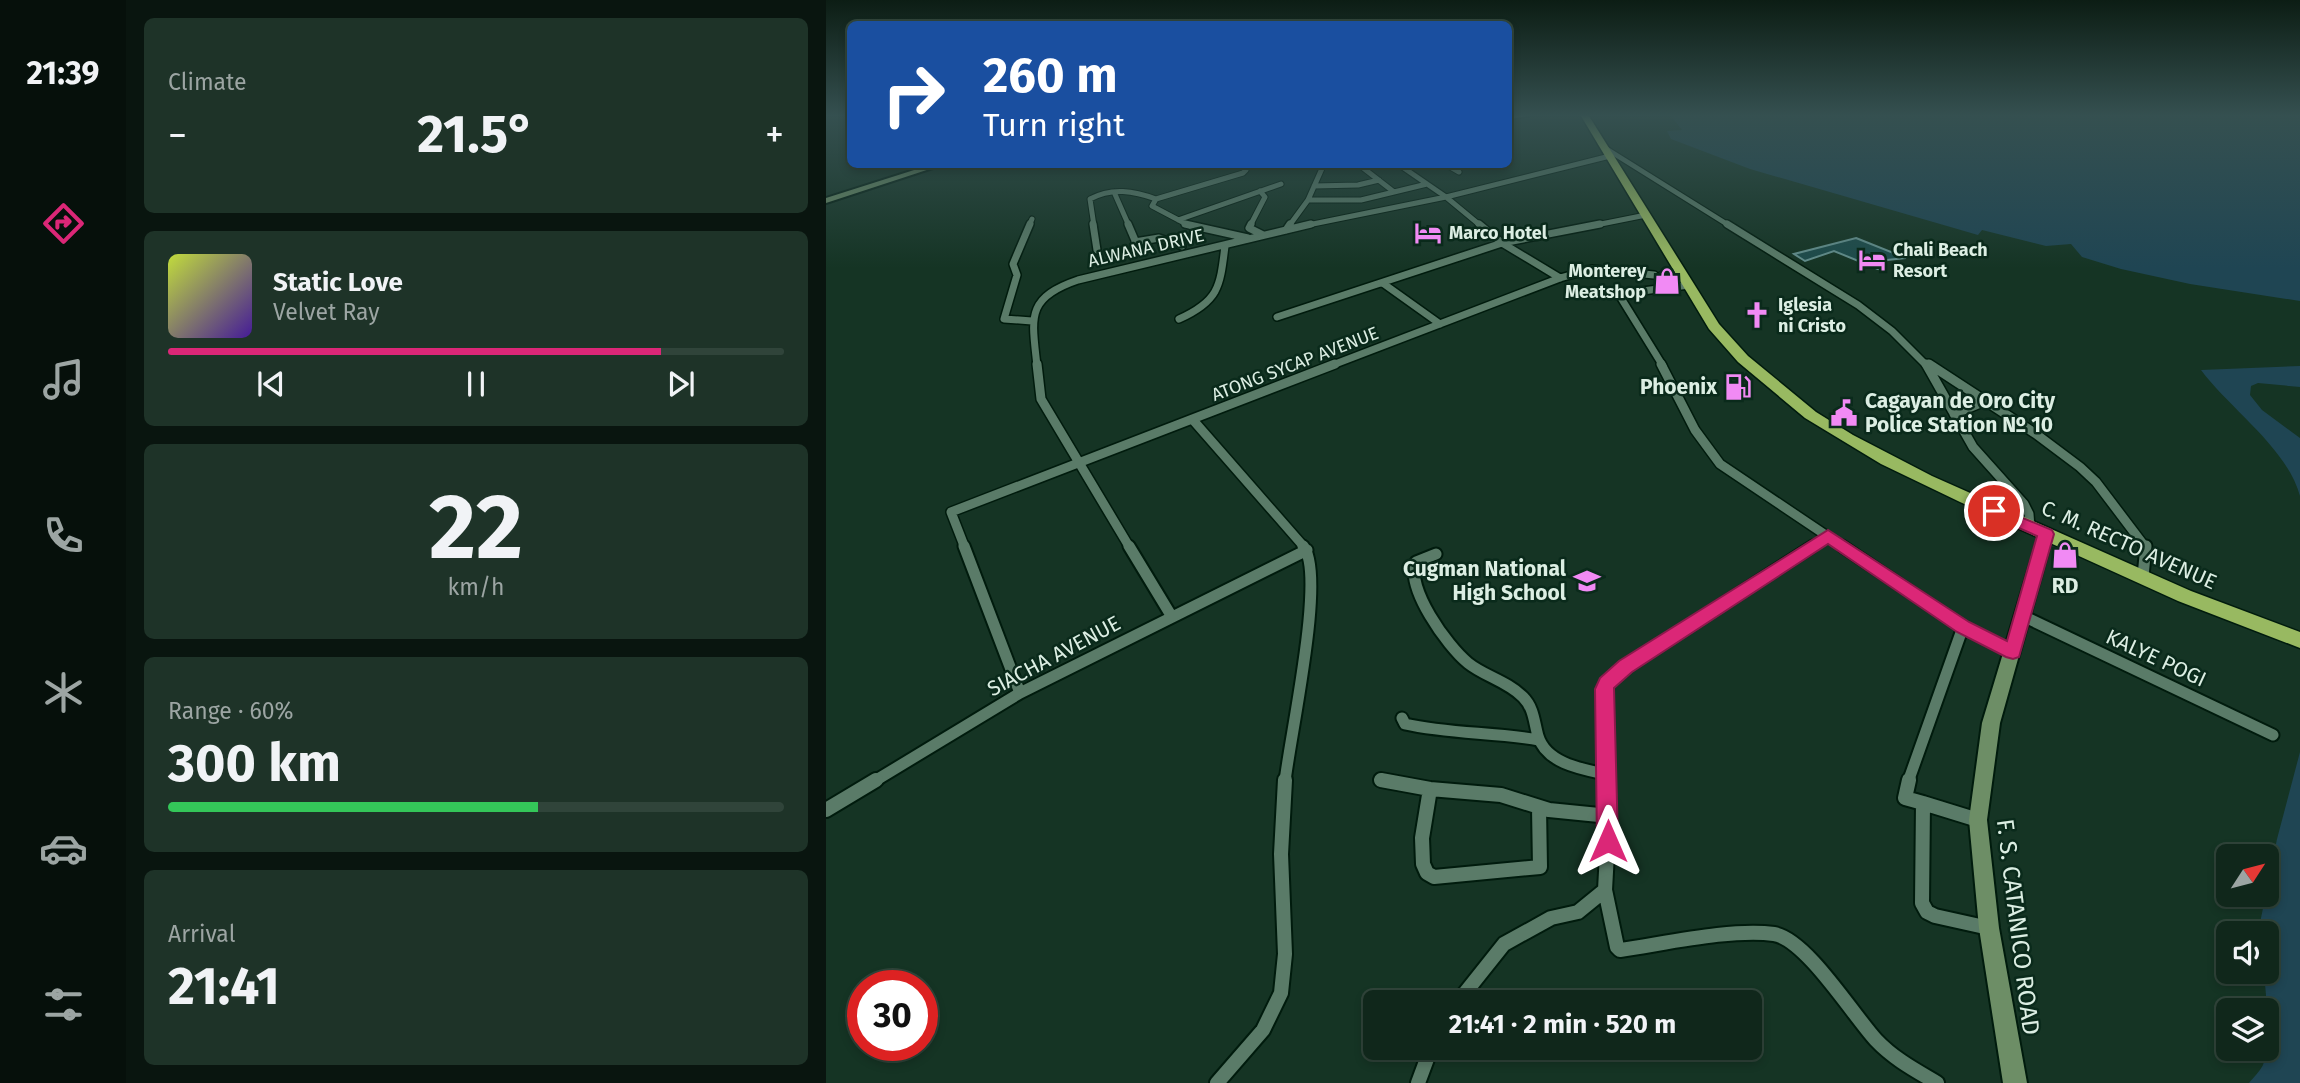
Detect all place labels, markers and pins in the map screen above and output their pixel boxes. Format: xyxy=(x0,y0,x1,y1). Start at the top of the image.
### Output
hotel icon: Marco Hotel xyxy=(1413,218,1443,248)
place label: Marco Hotel xyxy=(1449,222,1548,244)
place label: Chali Beach Resort xyxy=(1893,239,1988,282)
hotel icon: Chali Beach Resort xyxy=(1857,245,1887,275)
place label: Monterey Meatshop xyxy=(1565,260,1647,303)
shop icon: Monterey Meatshop xyxy=(1652,266,1682,296)
place label: Iglesia ni Cristo xyxy=(1778,294,1846,337)
church icon: Iglesia ni Cristo xyxy=(1742,300,1772,330)
fuel station icon: Phoenix xyxy=(1723,372,1753,402)
place label: Phoenix xyxy=(1640,374,1717,400)
place label: Cagayan de Oro City Police Station № 10 xyxy=(1865,388,2055,438)
public building icon: Cagayan de Oro City Police Station № 10 xyxy=(1829,398,1859,428)
pin xyxy=(1964,481,2024,541)
shop icon: RD xyxy=(2050,540,2080,570)
place label: Cugman National High School xyxy=(1403,556,1567,606)
school or university icon: Cugman National High School xyxy=(1572,566,1602,596)
place label: RD xyxy=(2052,573,2078,599)

